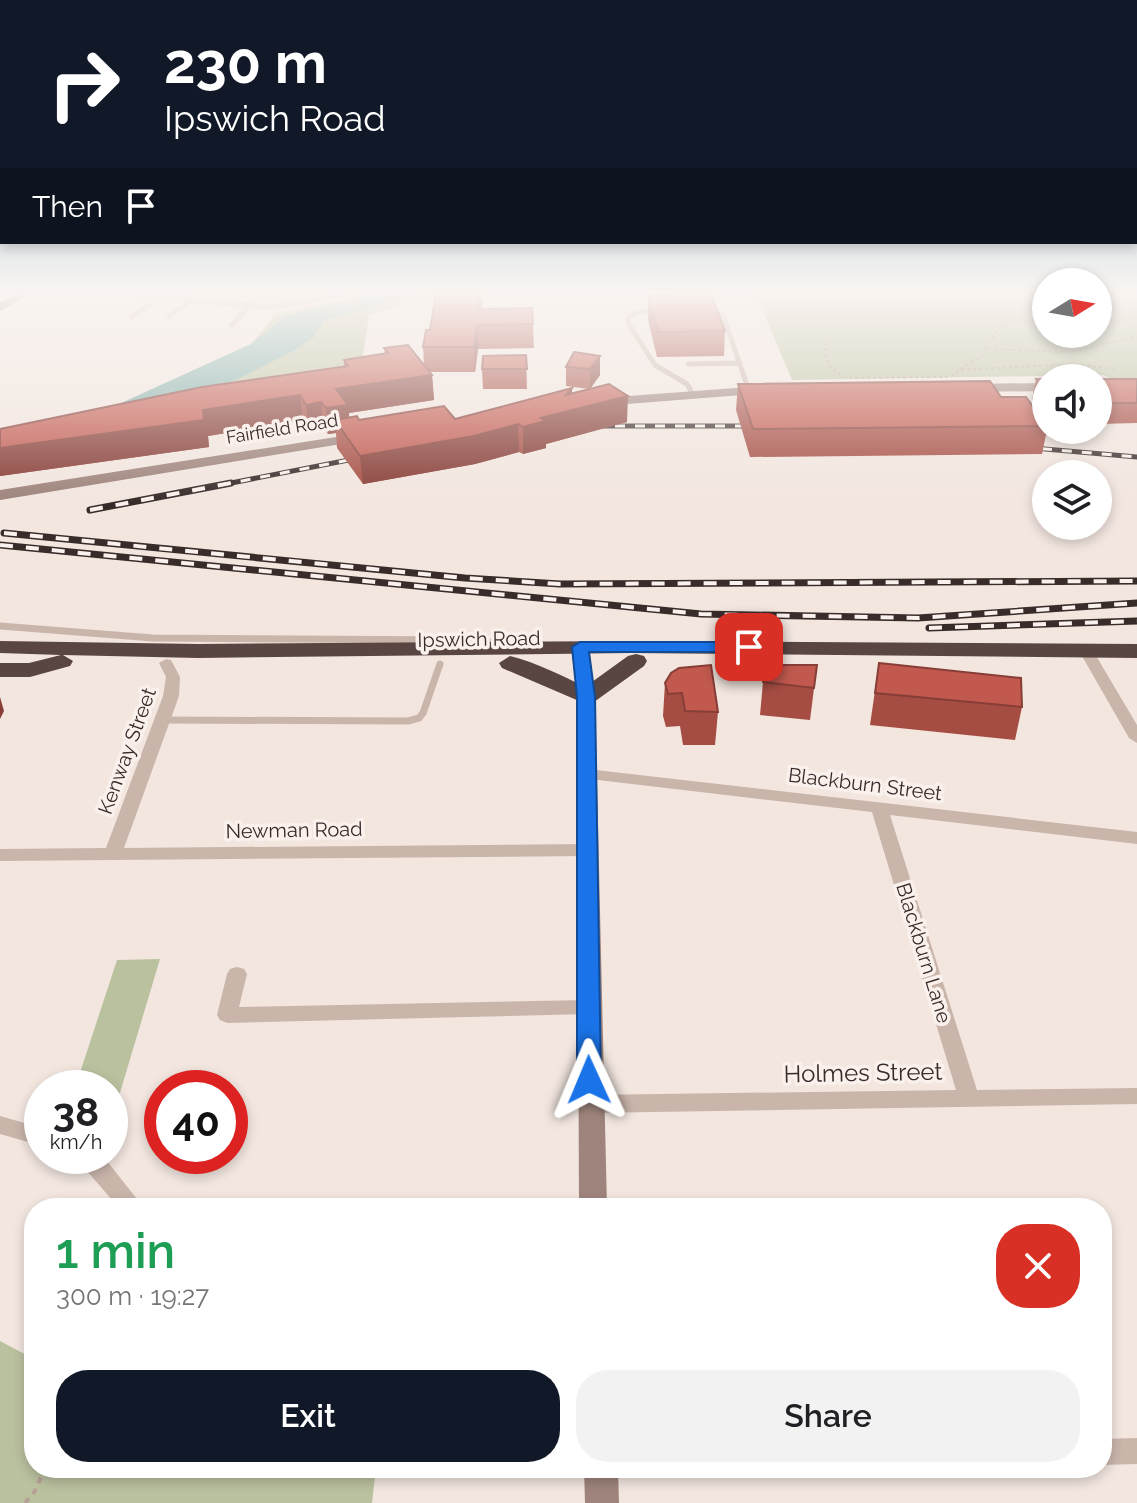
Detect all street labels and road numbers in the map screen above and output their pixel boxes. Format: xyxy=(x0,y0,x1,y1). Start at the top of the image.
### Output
street label: Fairfield Road xyxy=(224,409,339,448)
street label: Ipswich Road xyxy=(417,626,541,652)
street label: Kenway Street xyxy=(93,684,161,818)
street label: Blackburn Street xyxy=(787,763,944,805)
street label: Newman Road xyxy=(225,817,363,843)
street label: Blackburn Lane xyxy=(891,880,957,1026)
street label: Holmes Street xyxy=(783,1057,943,1088)

